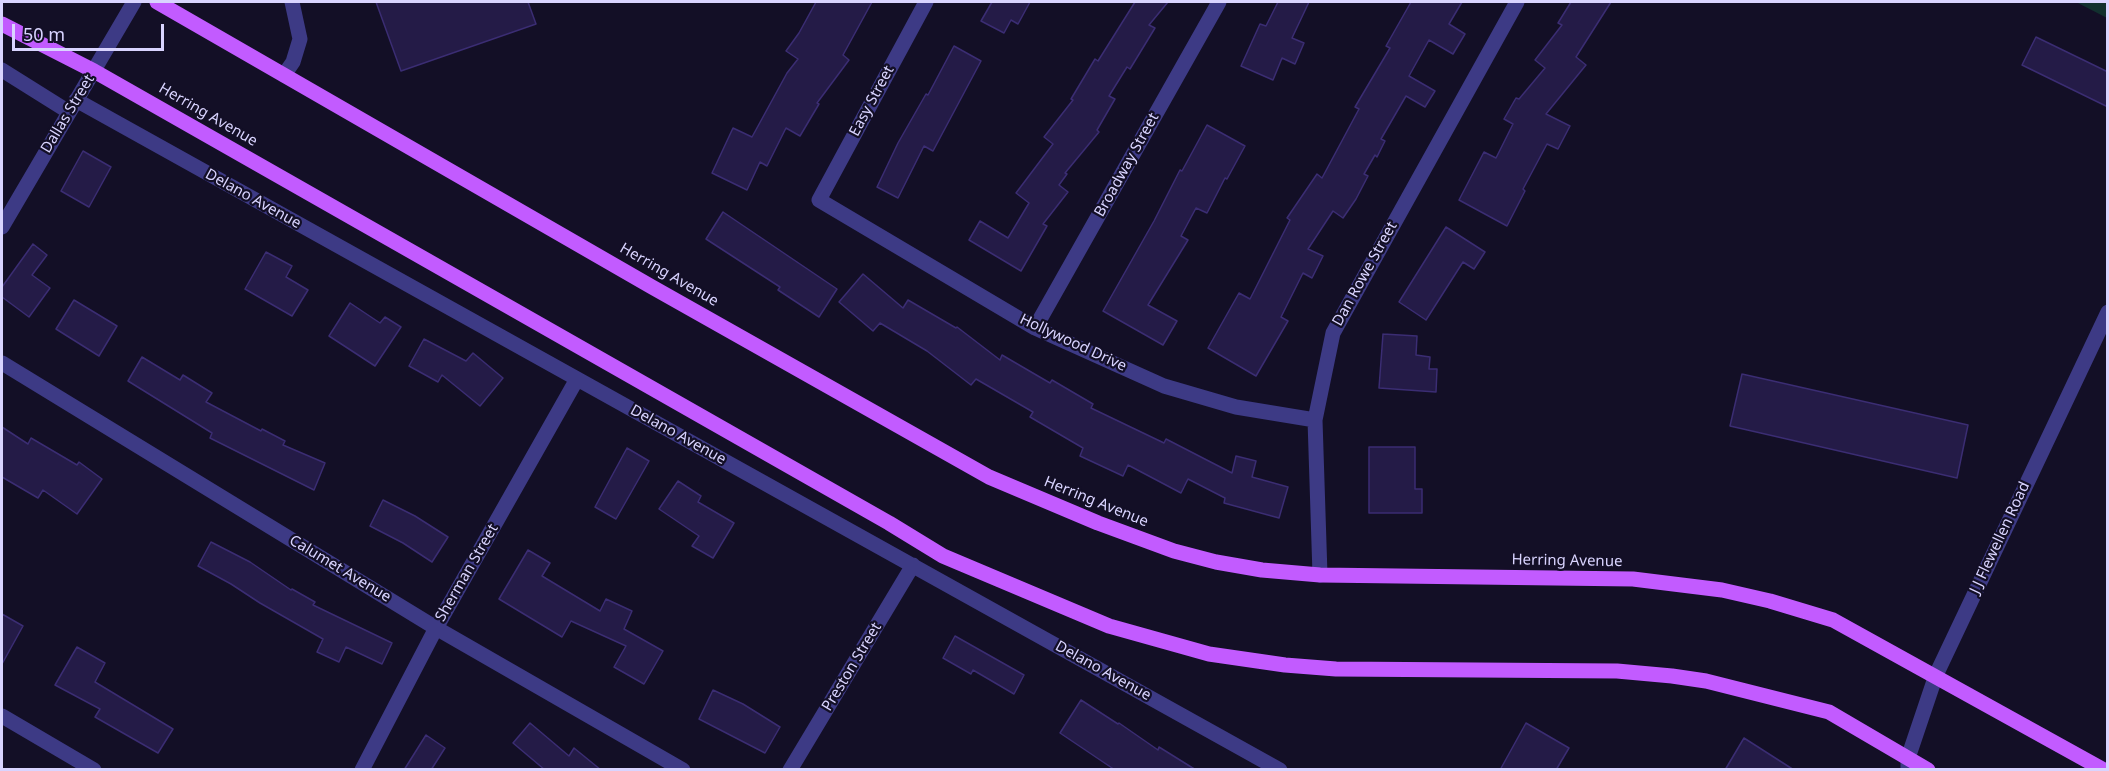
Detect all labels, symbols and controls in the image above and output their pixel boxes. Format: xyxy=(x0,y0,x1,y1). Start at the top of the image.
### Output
scale bar xyxy=(15,12,166,50)
text: 50 m xyxy=(23,22,65,46)
street label: Easy Street xyxy=(846,63,898,139)
street label: Dallas Street xyxy=(37,71,99,157)
street label: Herring Avenue xyxy=(155,79,261,151)
street label: Broadway Street xyxy=(1091,110,1163,220)
street label: Delano Avenue xyxy=(202,165,304,233)
street label: Dan Rowe Street xyxy=(1329,219,1401,329)
street label: Herring Avenue xyxy=(616,239,722,311)
street label: Hollywood Drive xyxy=(1017,310,1129,376)
street label: Delano Avenue xyxy=(627,401,729,469)
street label: Herring Avenue xyxy=(1041,473,1151,531)
street label: J J Flewellen Road xyxy=(1966,479,2034,597)
street label: Sherman Street xyxy=(432,521,502,625)
street label: Calumet Avenue xyxy=(286,532,394,606)
street label: Herring Avenue xyxy=(1511,551,1623,571)
street label: Preston Street xyxy=(818,619,886,715)
street label: Delano Avenue xyxy=(1052,637,1154,705)

